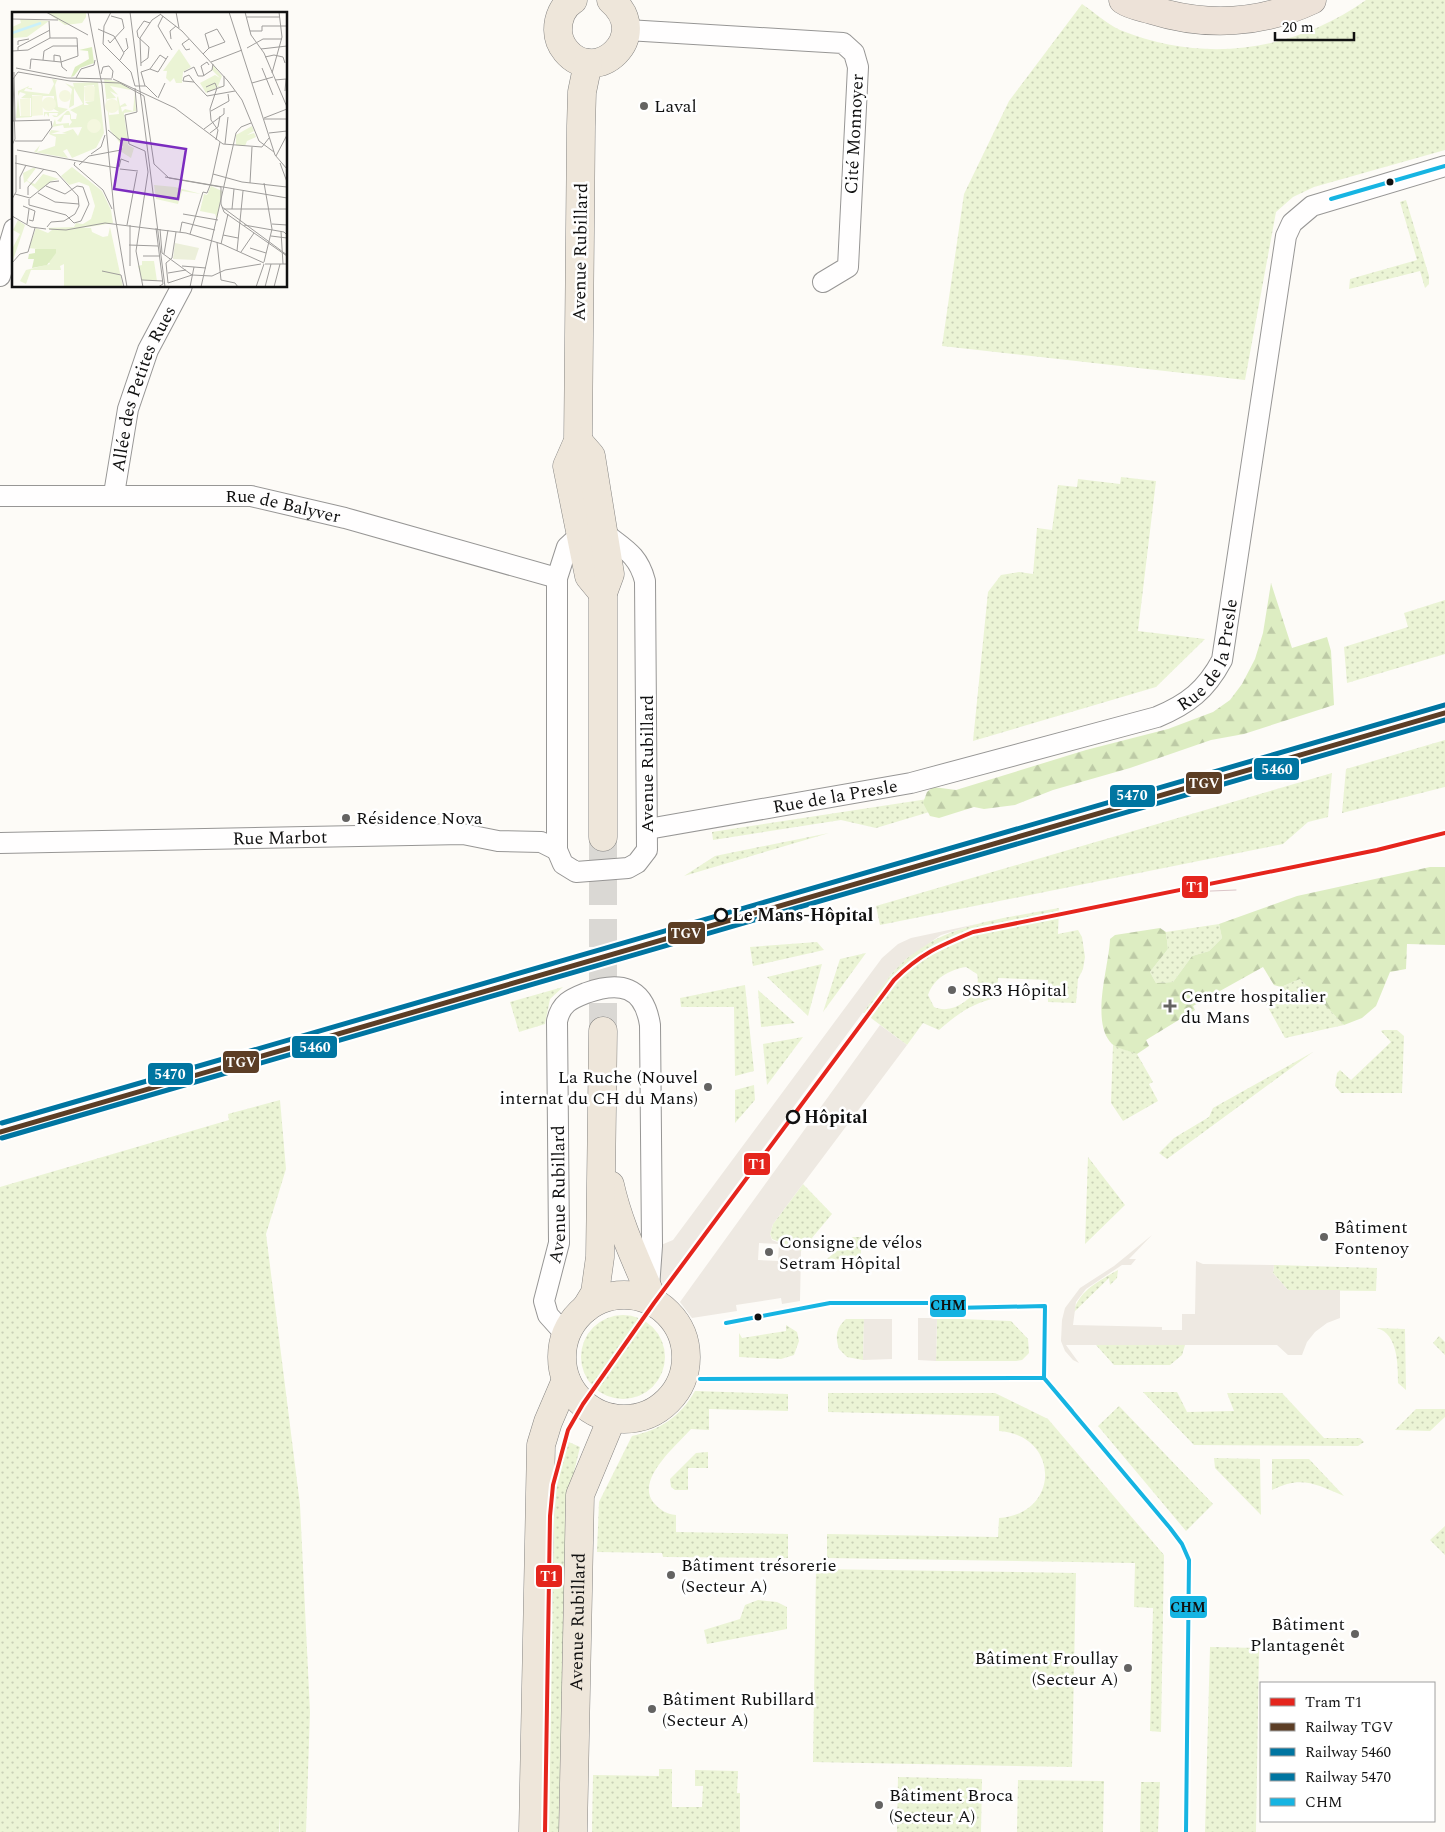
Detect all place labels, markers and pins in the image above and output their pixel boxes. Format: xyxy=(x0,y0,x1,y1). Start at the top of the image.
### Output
place label: Laval xyxy=(654,93,697,120)
marker: Laval xyxy=(638,100,650,112)
unlabelled marker xyxy=(1385,177,1395,187)
place label: Résidence Nova xyxy=(356,805,483,832)
marker: Résidence Nova xyxy=(340,812,352,824)
place label: Le Mans-Hôpital xyxy=(732,902,874,929)
marker: Le Mans-Hôpital xyxy=(714,908,728,922)
place label: SSR3 Hôpital xyxy=(962,977,1067,1004)
place label: Centre hospitalier du Mans xyxy=(1181,983,1326,1031)
marker: SSR3 Hôpital xyxy=(946,984,958,996)
marker: Centre hospitalier du Mans xyxy=(1163,999,1177,1013)
place label: La Ruche (Nouvel internat du CH du Mans) xyxy=(499,1064,698,1112)
marker: La Ruche (Nouvel internat du CH du Mans) xyxy=(702,1081,714,1093)
place label: Hôpital xyxy=(804,1104,868,1131)
marker: Hôpital xyxy=(786,1110,800,1124)
place label: Bâtiment Fontenoy xyxy=(1334,1214,1410,1262)
place label: Consigne de vélos Setram Hôpital xyxy=(779,1229,922,1277)
marker: Bâtiment Fontenoy xyxy=(1318,1231,1330,1243)
marker: Consigne de vélos Setram Hôpital xyxy=(763,1246,775,1258)
unlabelled marker xyxy=(753,1312,763,1322)
place label: Bâtiment trésorerie (Secteur A) xyxy=(681,1552,836,1600)
marker: Bâtiment trésorerie (Secteur A) xyxy=(665,1569,677,1581)
place label: Bâtiment Plantagenêt xyxy=(1250,1611,1345,1659)
marker: Bâtiment Plantagenêt xyxy=(1349,1628,1361,1640)
place label: Bâtiment Froullay (Secteur A) xyxy=(974,1645,1119,1693)
marker: Bâtiment Froullay (Secteur A) xyxy=(1122,1662,1134,1674)
place label: Bâtiment Rubillard (Secteur A) xyxy=(662,1686,815,1734)
marker: Bâtiment Rubillard (Secteur A) xyxy=(646,1703,658,1715)
place label: Bâtiment Broca (Secteur A) xyxy=(889,1782,1014,1830)
marker: Bâtiment Broca (Secteur A) xyxy=(873,1799,885,1811)

